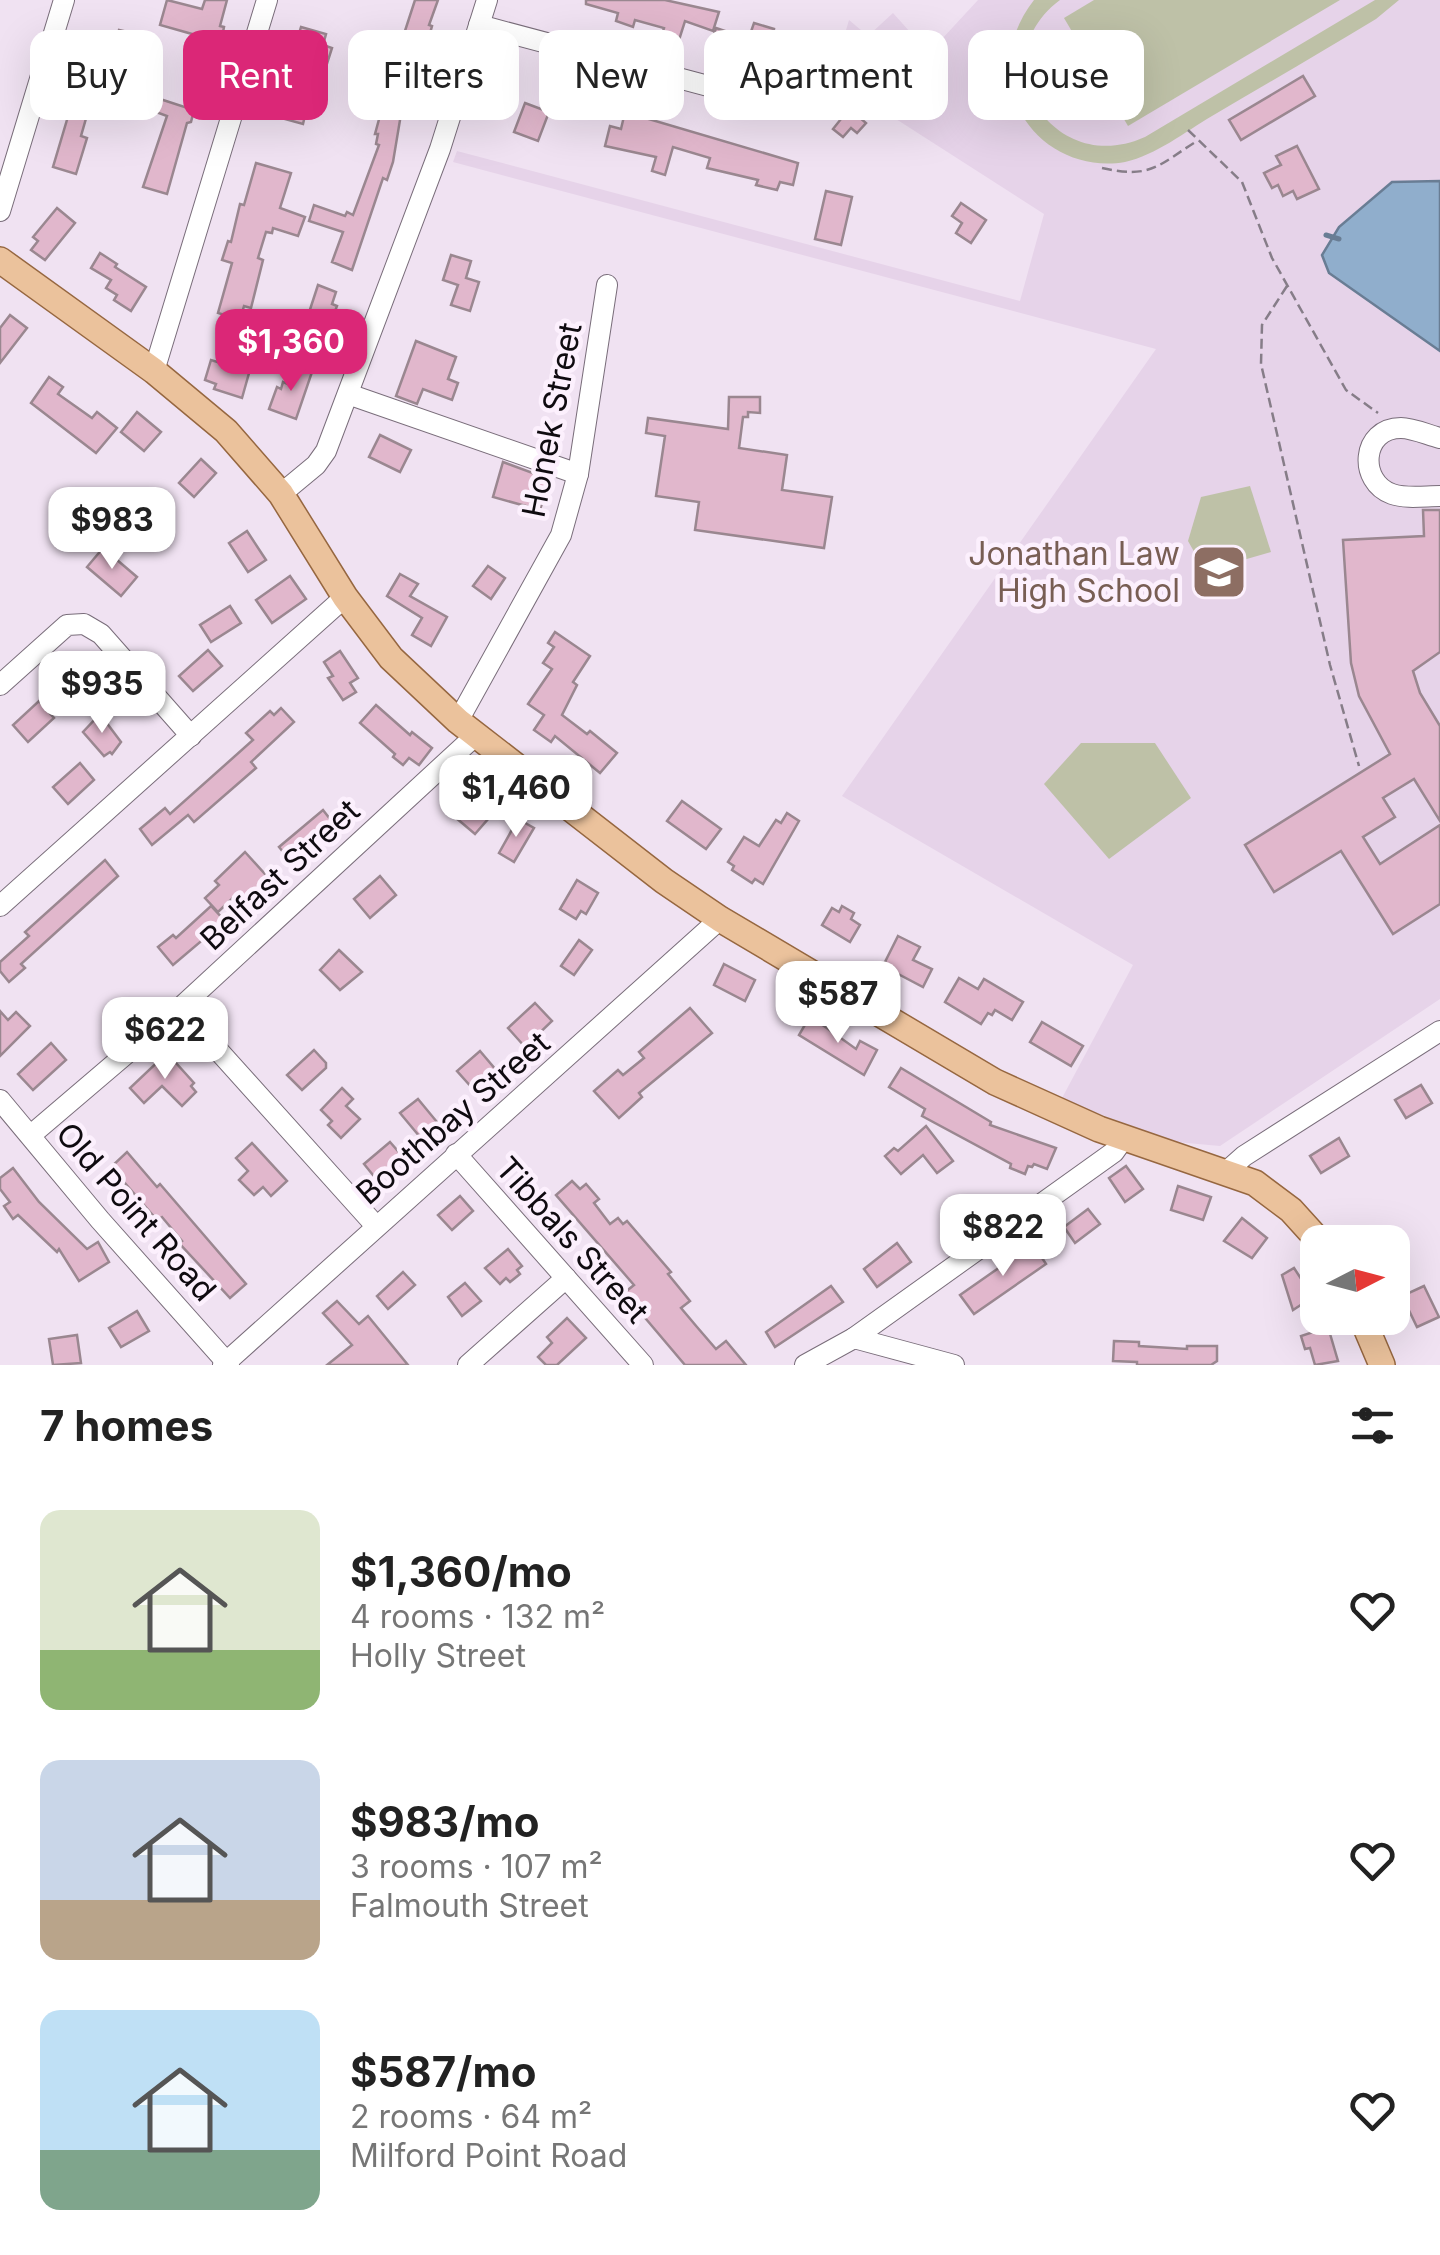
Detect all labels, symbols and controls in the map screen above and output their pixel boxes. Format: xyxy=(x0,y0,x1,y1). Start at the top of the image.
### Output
chip: Buy xyxy=(30,30,163,120)
chip: Rent xyxy=(183,30,328,120)
chip: Filters xyxy=(348,30,519,120)
chip: New xyxy=(539,30,684,120)
chip: Apartment xyxy=(704,30,948,120)
chip: House xyxy=(968,30,1144,120)
pin: $1,360 xyxy=(210,309,372,394)
street label: Honek Street xyxy=(514,319,589,521)
text: $1,360 xyxy=(237,322,345,361)
pin: $983 xyxy=(53,487,171,572)
text: $983 xyxy=(70,500,154,539)
place label: Jonathan Law High School xyxy=(968,534,1180,610)
school or university icon: Jonathan Law High School xyxy=(1189,542,1249,602)
pin: $935 xyxy=(43,651,161,736)
text: $935 xyxy=(61,664,143,703)
pin: $1,460 xyxy=(435,755,597,840)
text: $1,460 xyxy=(461,768,571,807)
street label: Belfast Street xyxy=(192,791,367,958)
pin: $587 xyxy=(779,961,897,1046)
text: $587 xyxy=(798,974,878,1013)
pin: $622 xyxy=(106,997,224,1082)
text: $622 xyxy=(124,1010,206,1049)
street label: Boothbay Street xyxy=(348,1023,557,1212)
street label: Old Point Road xyxy=(48,1115,224,1309)
street label: Tibbals Street xyxy=(488,1149,657,1331)
pin: $822 xyxy=(944,1194,1062,1279)
text: $822 xyxy=(962,1207,1044,1246)
north arrow xyxy=(1300,1225,1410,1335)
map controls xyxy=(1300,1225,1410,1335)
icon: filters xyxy=(1345,1398,1400,1453)
text: 7 homes xyxy=(40,1400,213,1451)
text: $1,360/mo xyxy=(350,1546,572,1597)
icon: home xyxy=(120,1550,240,1670)
icon: heart xyxy=(1345,1583,1400,1638)
text: 4 rooms · 132 m² xyxy=(350,1597,605,1636)
text: Holly Street xyxy=(350,1636,526,1675)
text: $983/mo xyxy=(350,1796,540,1847)
icon: home xyxy=(120,1800,240,1920)
icon: heart xyxy=(1345,1833,1400,1888)
text: 3 rooms · 107 m² xyxy=(350,1847,603,1886)
text: Falmouth Street xyxy=(350,1886,589,1925)
text: $587/mo xyxy=(350,2046,537,2097)
icon: home xyxy=(120,2050,240,2170)
icon: heart xyxy=(1345,2083,1400,2138)
text: 2 rooms · 64 m² xyxy=(350,2097,592,2136)
text: Milford Point Road xyxy=(350,2136,627,2175)

